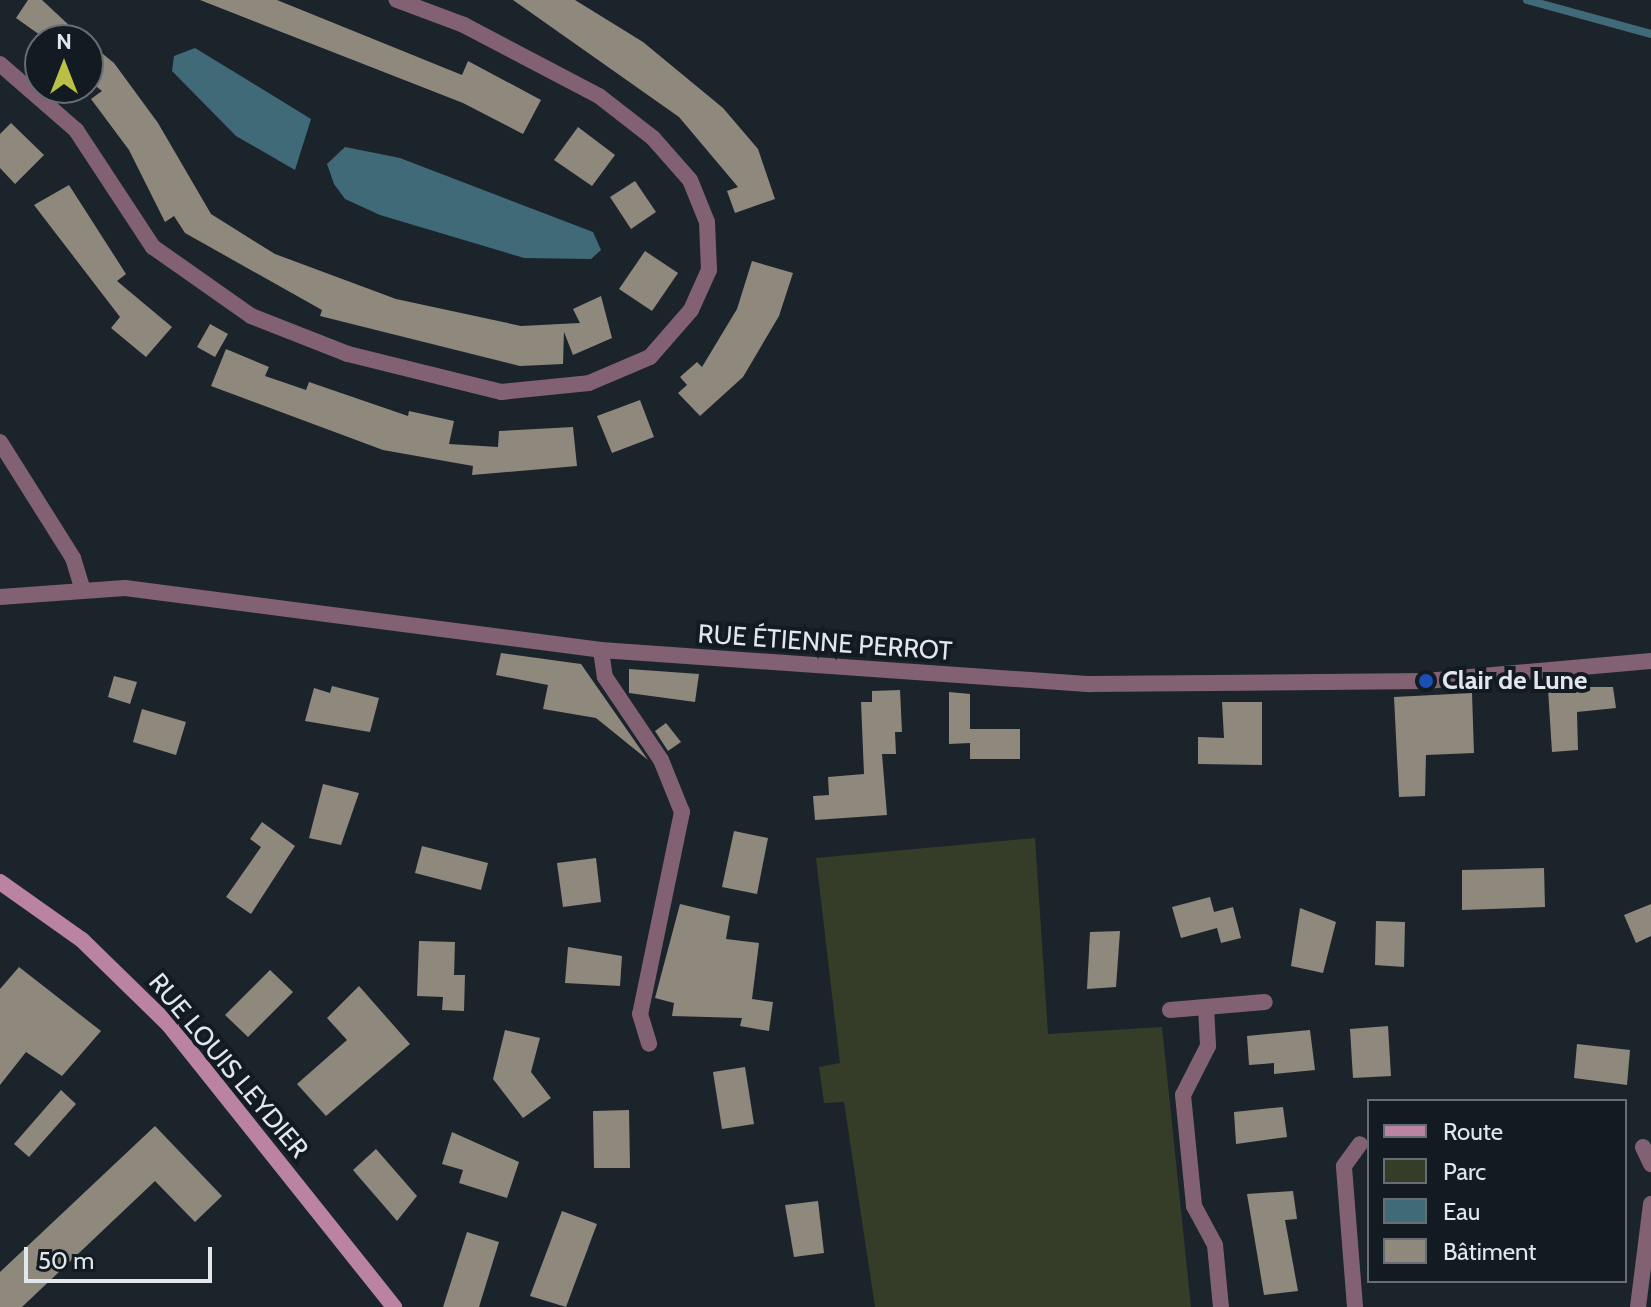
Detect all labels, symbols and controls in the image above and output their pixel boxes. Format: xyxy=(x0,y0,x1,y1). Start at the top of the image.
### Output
north arrow xyxy=(24,24,104,104)
text: N xyxy=(56,28,72,55)
street label: RUE ÉTIENNE PERROT xyxy=(697,619,953,667)
place label: Clair de Lune xyxy=(1442,665,1587,697)
marker: Clair de Lune xyxy=(1417,672,1435,690)
street label: RUE LOUIS LEYDIER xyxy=(142,967,314,1165)
legend xyxy=(1367,1099,1627,1283)
text: Route xyxy=(1443,1117,1503,1146)
text: Parc xyxy=(1443,1157,1486,1186)
text: Eau xyxy=(1443,1197,1480,1226)
scale bar xyxy=(28,1231,216,1281)
text: Bâtiment xyxy=(1443,1237,1536,1266)
text: 50 m xyxy=(38,1246,94,1275)

